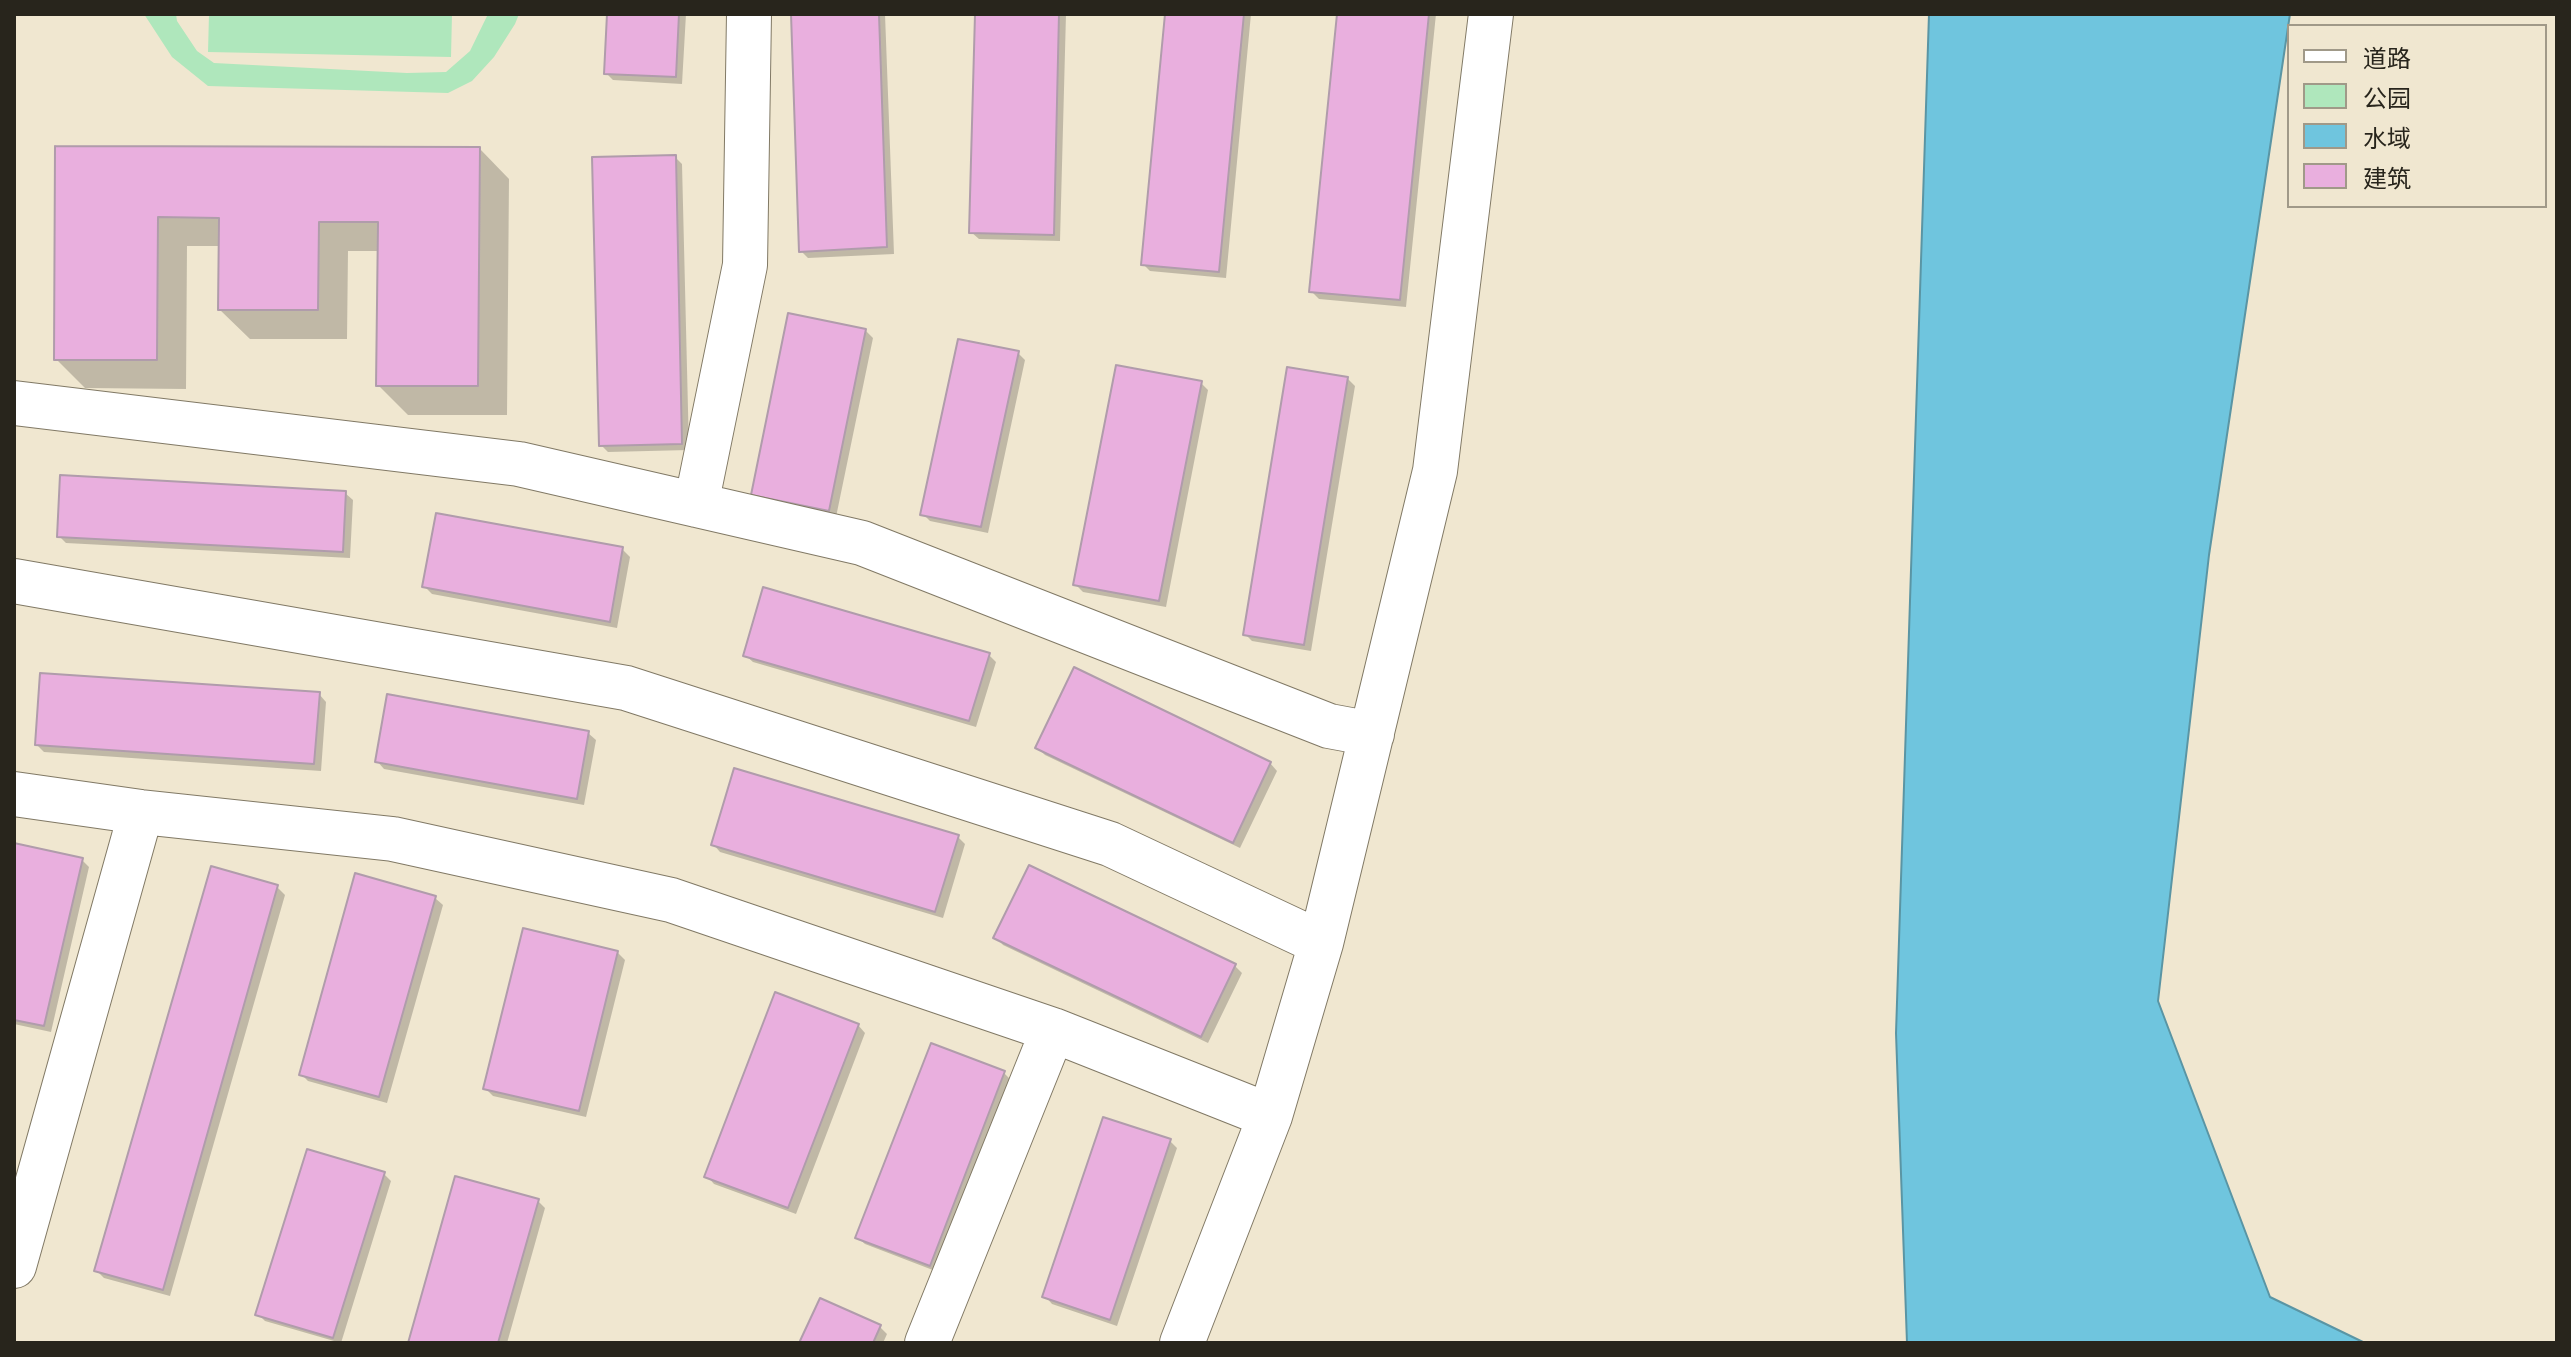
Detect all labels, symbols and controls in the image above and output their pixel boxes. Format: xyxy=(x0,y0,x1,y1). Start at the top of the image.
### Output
legend xyxy=(2287,24,2547,208)
text: 道路 xyxy=(2363,45,2411,73)
text: 公园 xyxy=(2363,85,2411,113)
text: 水域 xyxy=(2363,125,2411,153)
text: 建筑 xyxy=(2363,165,2411,193)

